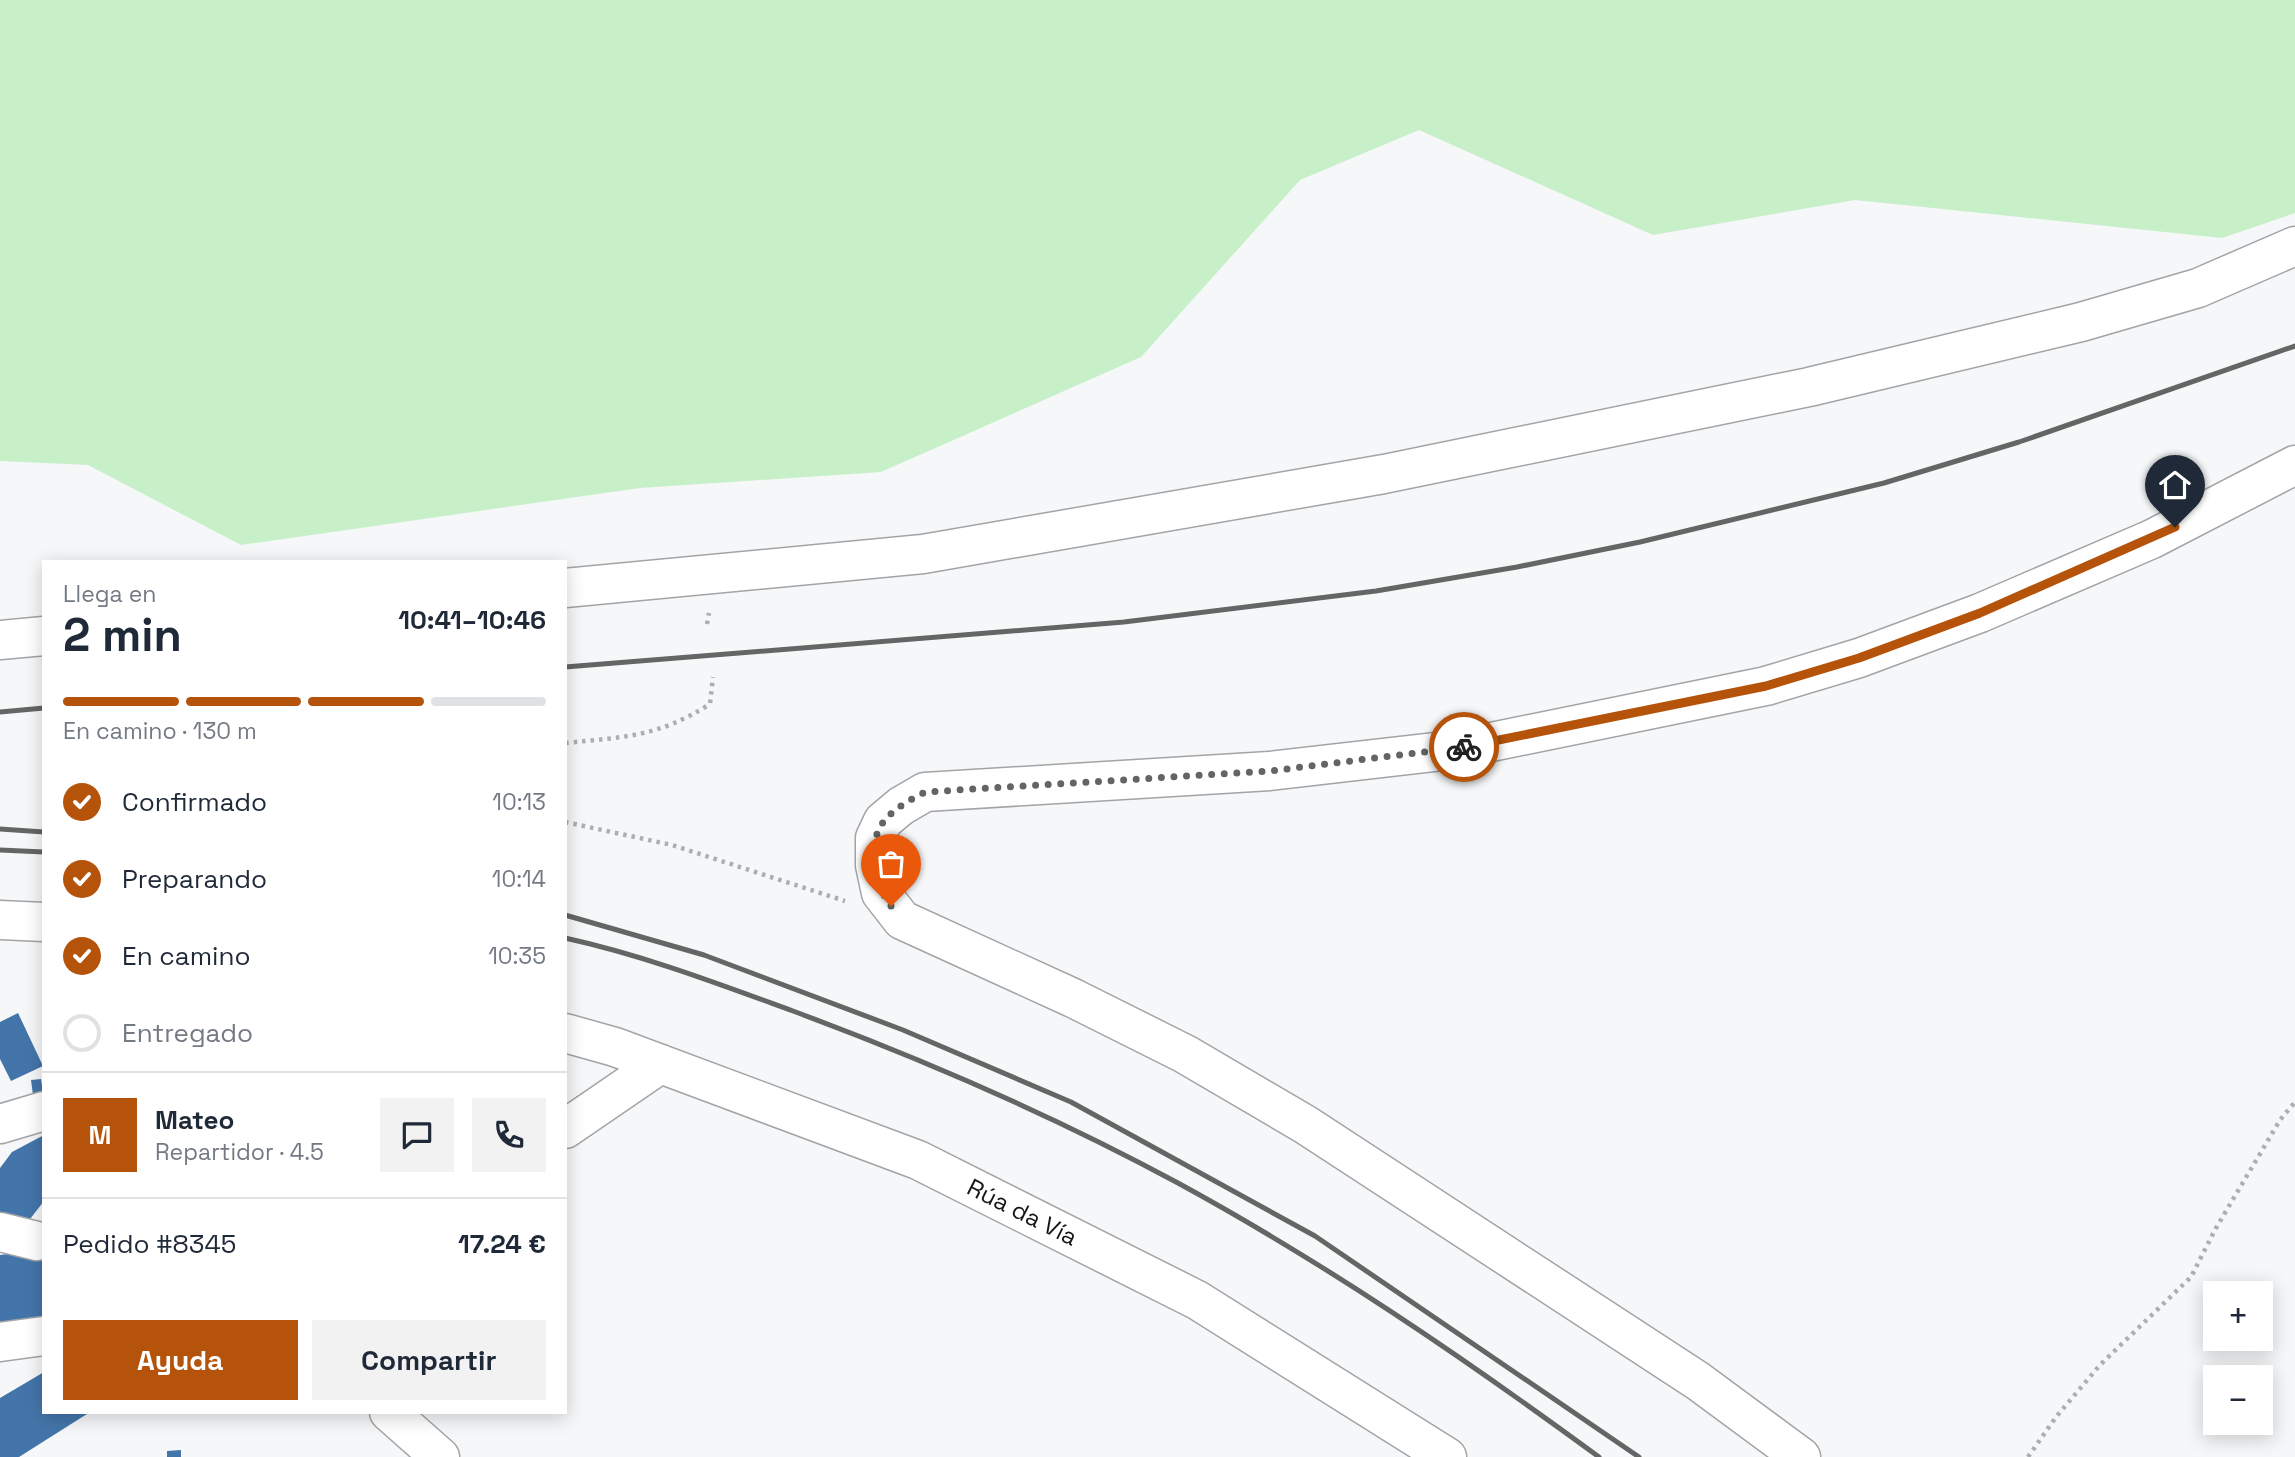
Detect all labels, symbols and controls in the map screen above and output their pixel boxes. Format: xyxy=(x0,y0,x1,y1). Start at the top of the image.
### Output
pin xyxy=(2145,455,2205,527)
icon: home xyxy=(2156,466,2194,504)
text: Llega en xyxy=(63,579,156,609)
text: 10:41–10:46 xyxy=(398,603,546,637)
text: 2 min xyxy=(63,606,182,664)
courier xyxy=(1429,712,1499,782)
text: En camino · 130 m xyxy=(63,716,257,746)
icon: bike xyxy=(1445,728,1483,766)
icon: check xyxy=(63,783,101,821)
text: Confirmado xyxy=(122,785,267,819)
text: 10:13 xyxy=(492,787,546,817)
pin xyxy=(861,834,921,906)
icon: bag xyxy=(872,845,910,883)
icon: check xyxy=(63,860,101,898)
text: Preparando xyxy=(122,862,267,896)
text: 10:14 xyxy=(492,864,546,894)
icon: check xyxy=(63,937,101,975)
text: En camino xyxy=(122,939,251,973)
text: 10:35 xyxy=(488,941,546,971)
text: Entregado xyxy=(122,1016,253,1050)
button: chat xyxy=(380,1098,454,1172)
button: phone xyxy=(472,1098,546,1172)
text: Mateo xyxy=(155,1103,234,1137)
text: M xyxy=(89,1118,111,1152)
text: Repartidor · 4.5 xyxy=(155,1137,324,1167)
street label: Rúa da Vía xyxy=(962,1171,1083,1253)
text: Pedido #8345 xyxy=(63,1227,236,1261)
text: 17.24 € xyxy=(458,1227,546,1261)
map controls xyxy=(2203,1281,2273,1435)
button: + xyxy=(2203,1281,2273,1351)
button: Ayuda xyxy=(63,1320,298,1400)
button: Compartir xyxy=(312,1320,546,1400)
button: − xyxy=(2203,1365,2273,1435)

